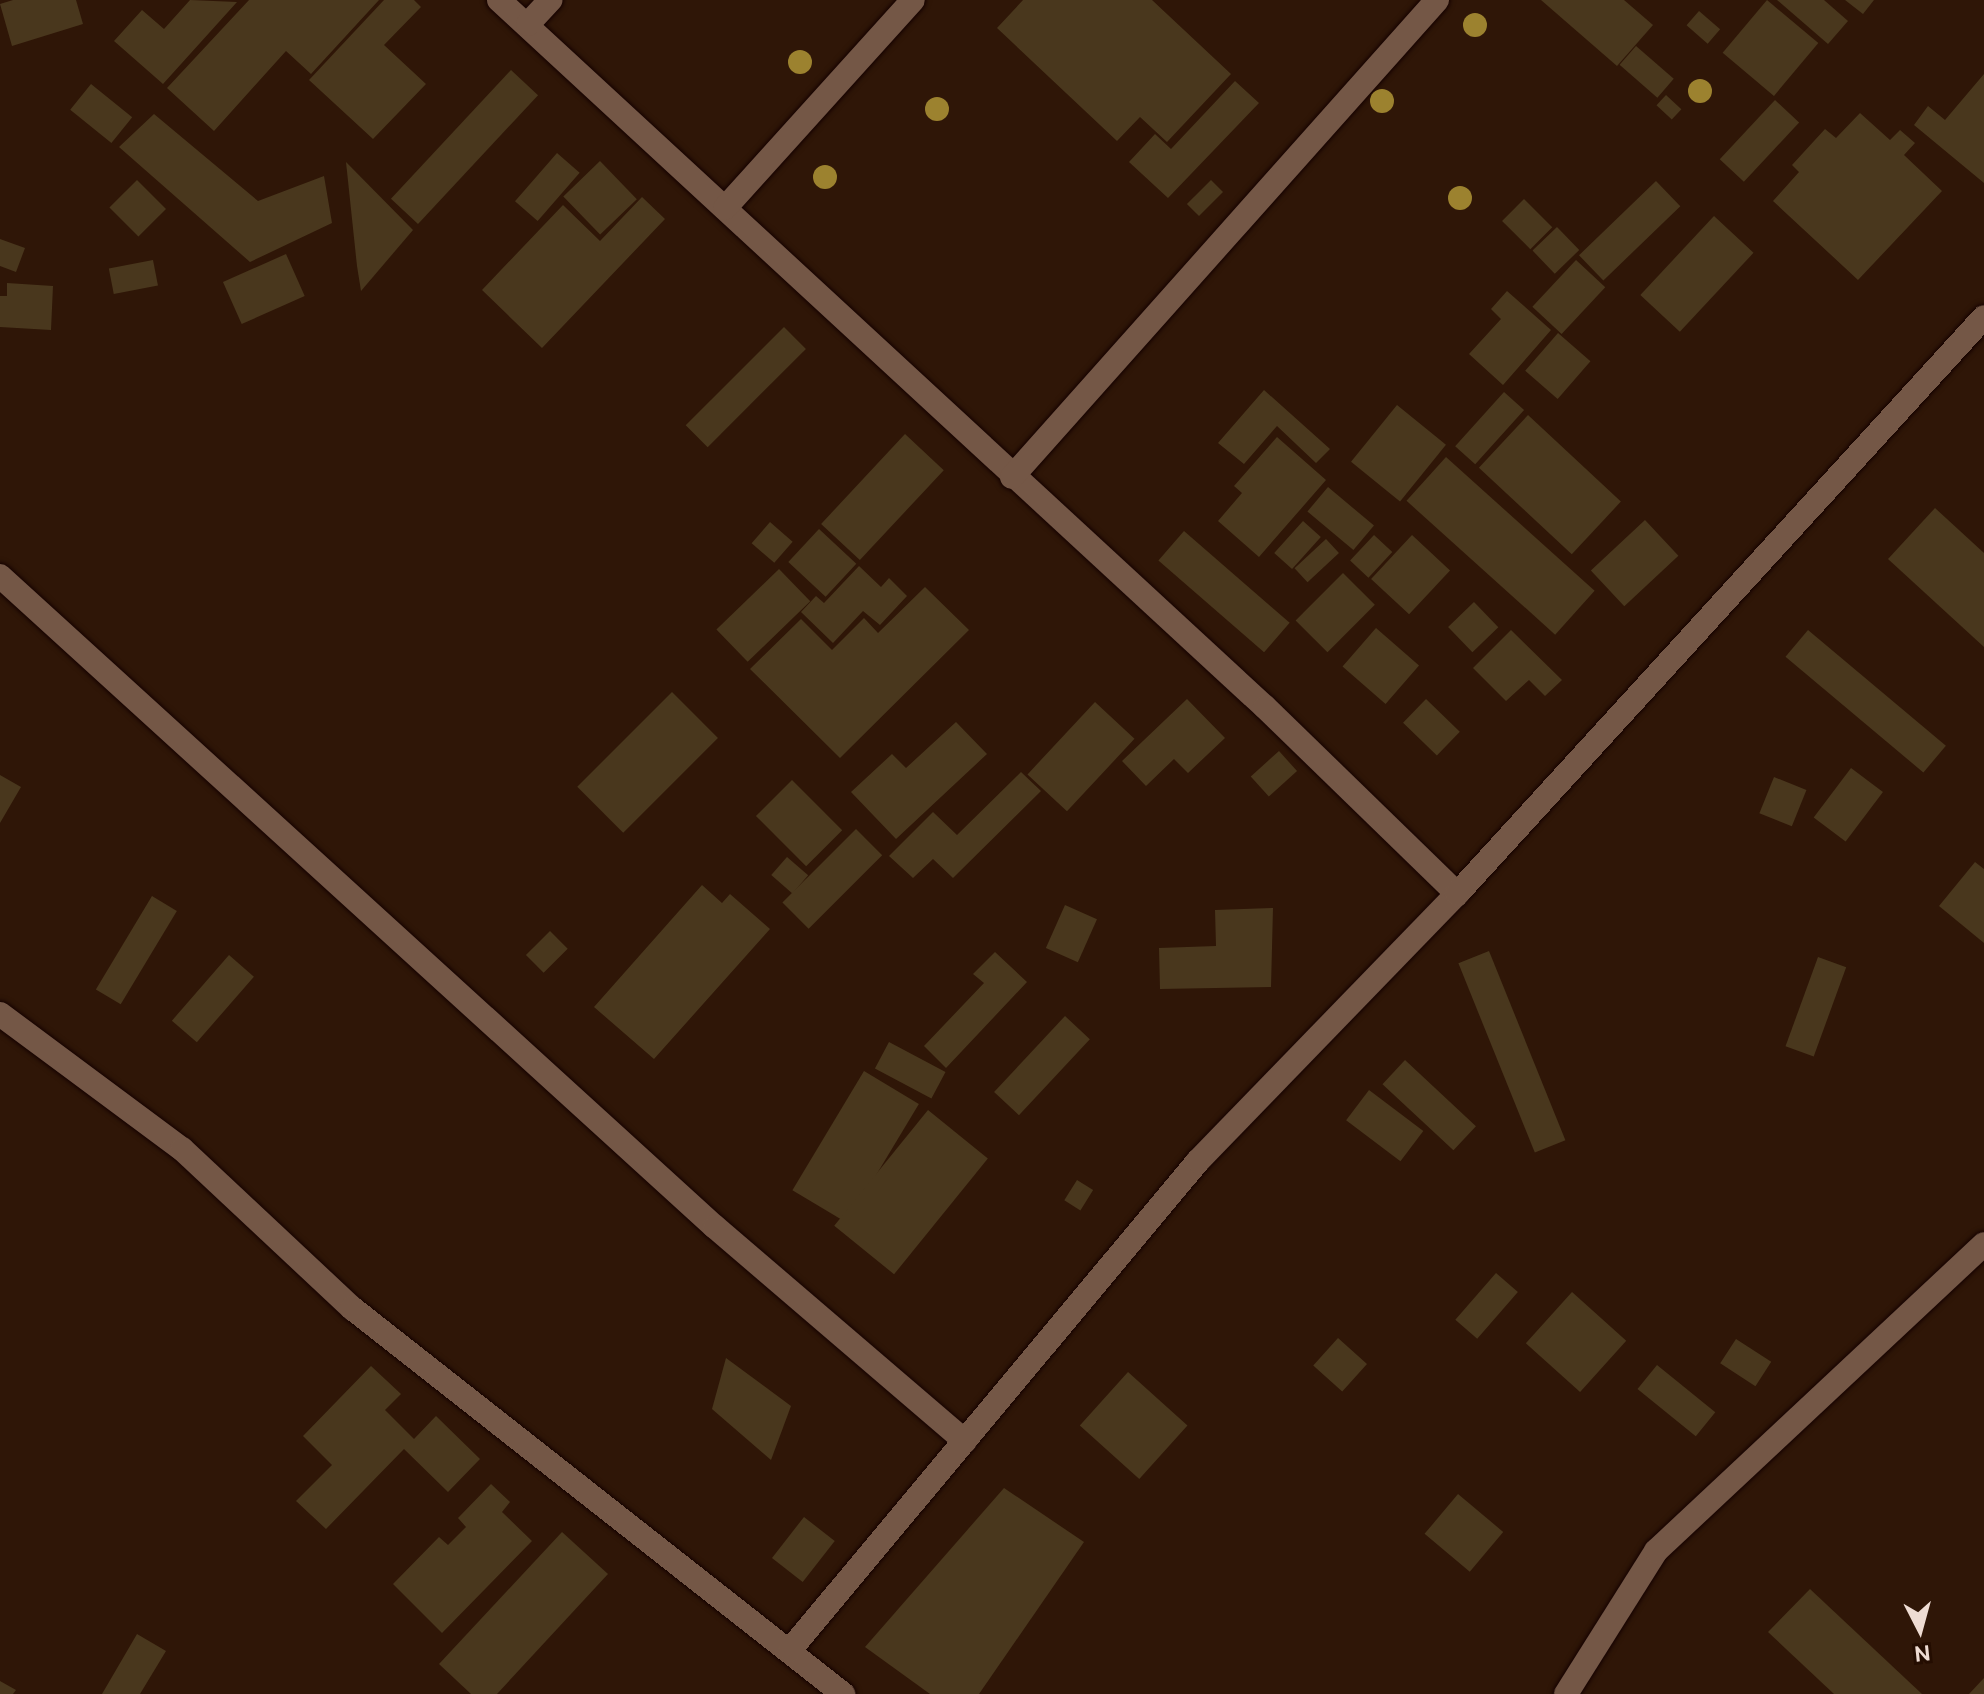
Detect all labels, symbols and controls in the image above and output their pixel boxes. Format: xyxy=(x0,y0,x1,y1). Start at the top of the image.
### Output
north arrow xyxy=(1880,1590,1960,1670)
text: N xyxy=(1913,1641,1932,1668)

